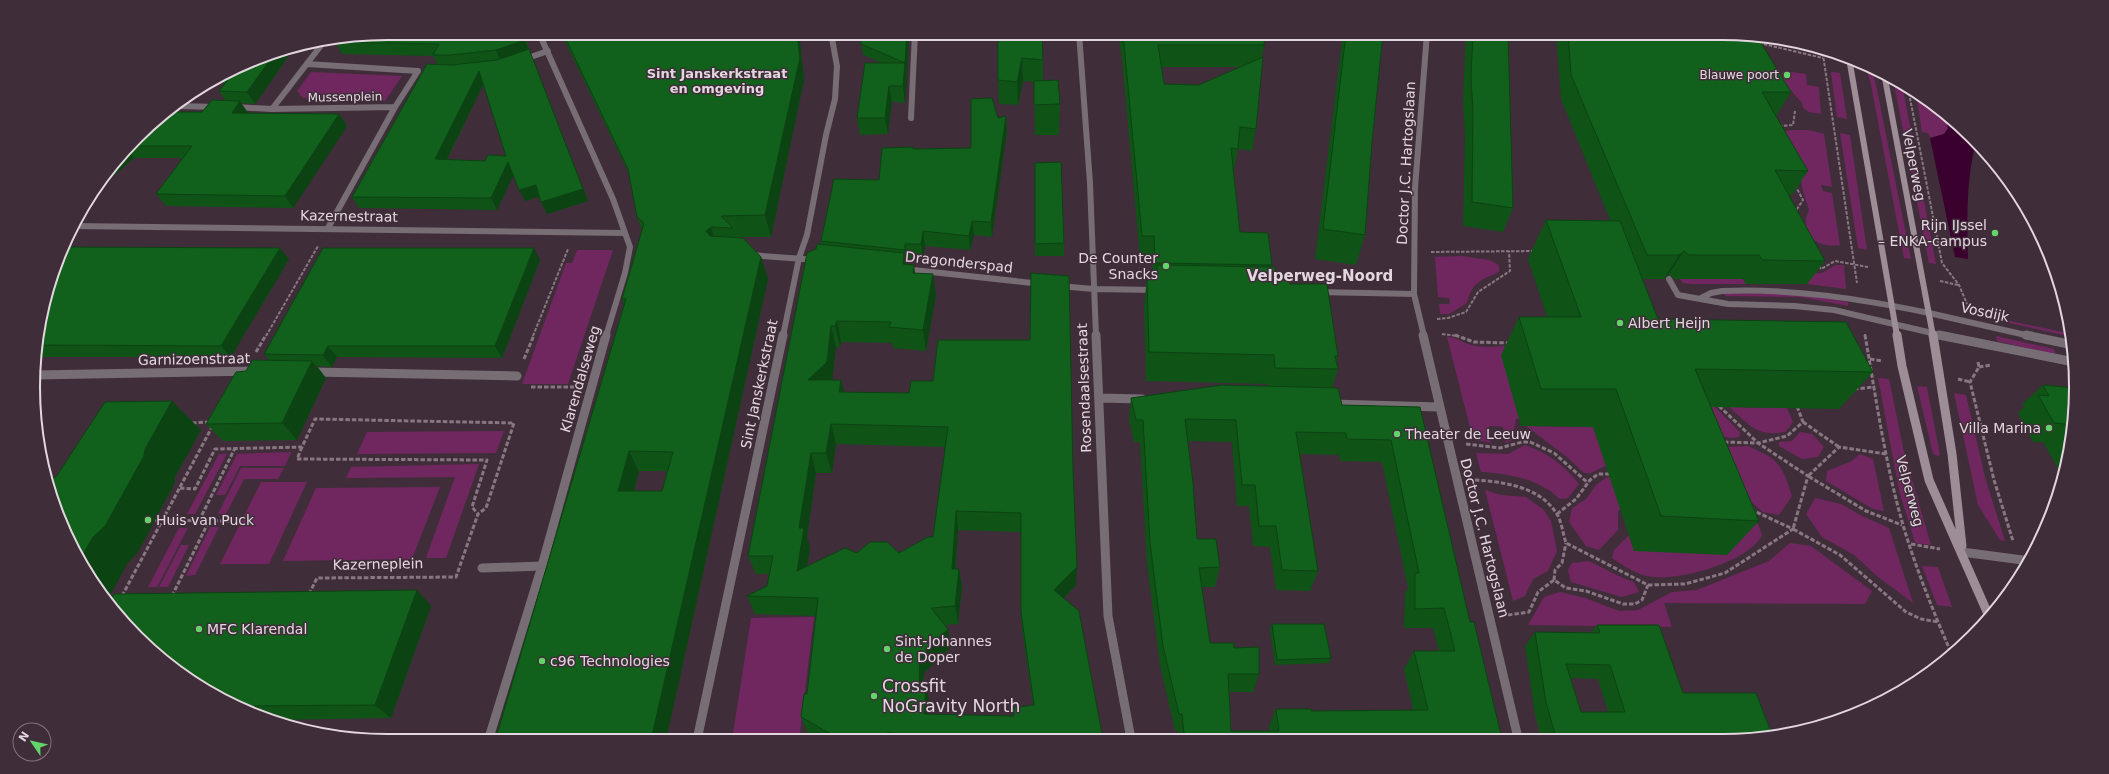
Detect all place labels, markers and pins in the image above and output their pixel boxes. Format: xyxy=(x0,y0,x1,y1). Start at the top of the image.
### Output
place label: Blauwe poort xyxy=(1700,68,1779,82)
marker: Blauwe poort xyxy=(1782,70,1792,80)
place label: Rijn IJssel – ENKA-campus xyxy=(1878,217,1987,249)
marker: Rijn IJssel – ENKA-campus xyxy=(1990,228,2000,238)
place label: De Counter Snacks xyxy=(1078,250,1158,282)
marker: De Counter Snacks xyxy=(1161,261,1171,271)
place label: Albert Heijn xyxy=(1628,315,1710,331)
marker: Albert Heijn xyxy=(1615,318,1625,328)
place label: Villa Marina xyxy=(1959,420,2041,436)
marker: Villa Marina xyxy=(2044,423,2054,433)
place label: Theater de Leeuw xyxy=(1404,426,1531,442)
marker: Theater de Leeuw xyxy=(1392,429,1402,439)
place label: Huis van Puck xyxy=(156,512,255,528)
marker: Huis van Puck xyxy=(143,515,153,525)
place label: MFC Klarendal xyxy=(207,621,307,637)
marker: MFC Klarendal xyxy=(194,624,204,634)
place label: Sint-Johannes de Doper xyxy=(895,633,992,665)
marker: Sint-Johannes de Doper xyxy=(882,644,892,654)
place label: c96 Technologies xyxy=(550,653,670,669)
marker: c96 Technologies xyxy=(537,656,547,666)
place label: Crossfit NoGravity North xyxy=(882,676,1020,716)
marker: Crossfit NoGravity North xyxy=(869,691,879,701)

